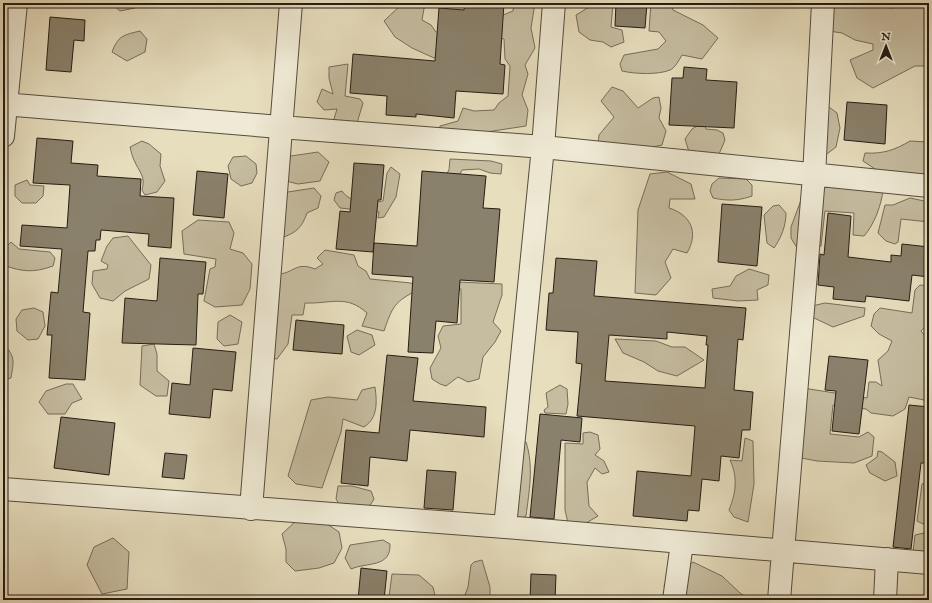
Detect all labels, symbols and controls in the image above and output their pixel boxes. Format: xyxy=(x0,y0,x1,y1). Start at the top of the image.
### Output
north arrow xyxy=(866,26,906,66)
text: N xyxy=(880,30,891,44)

